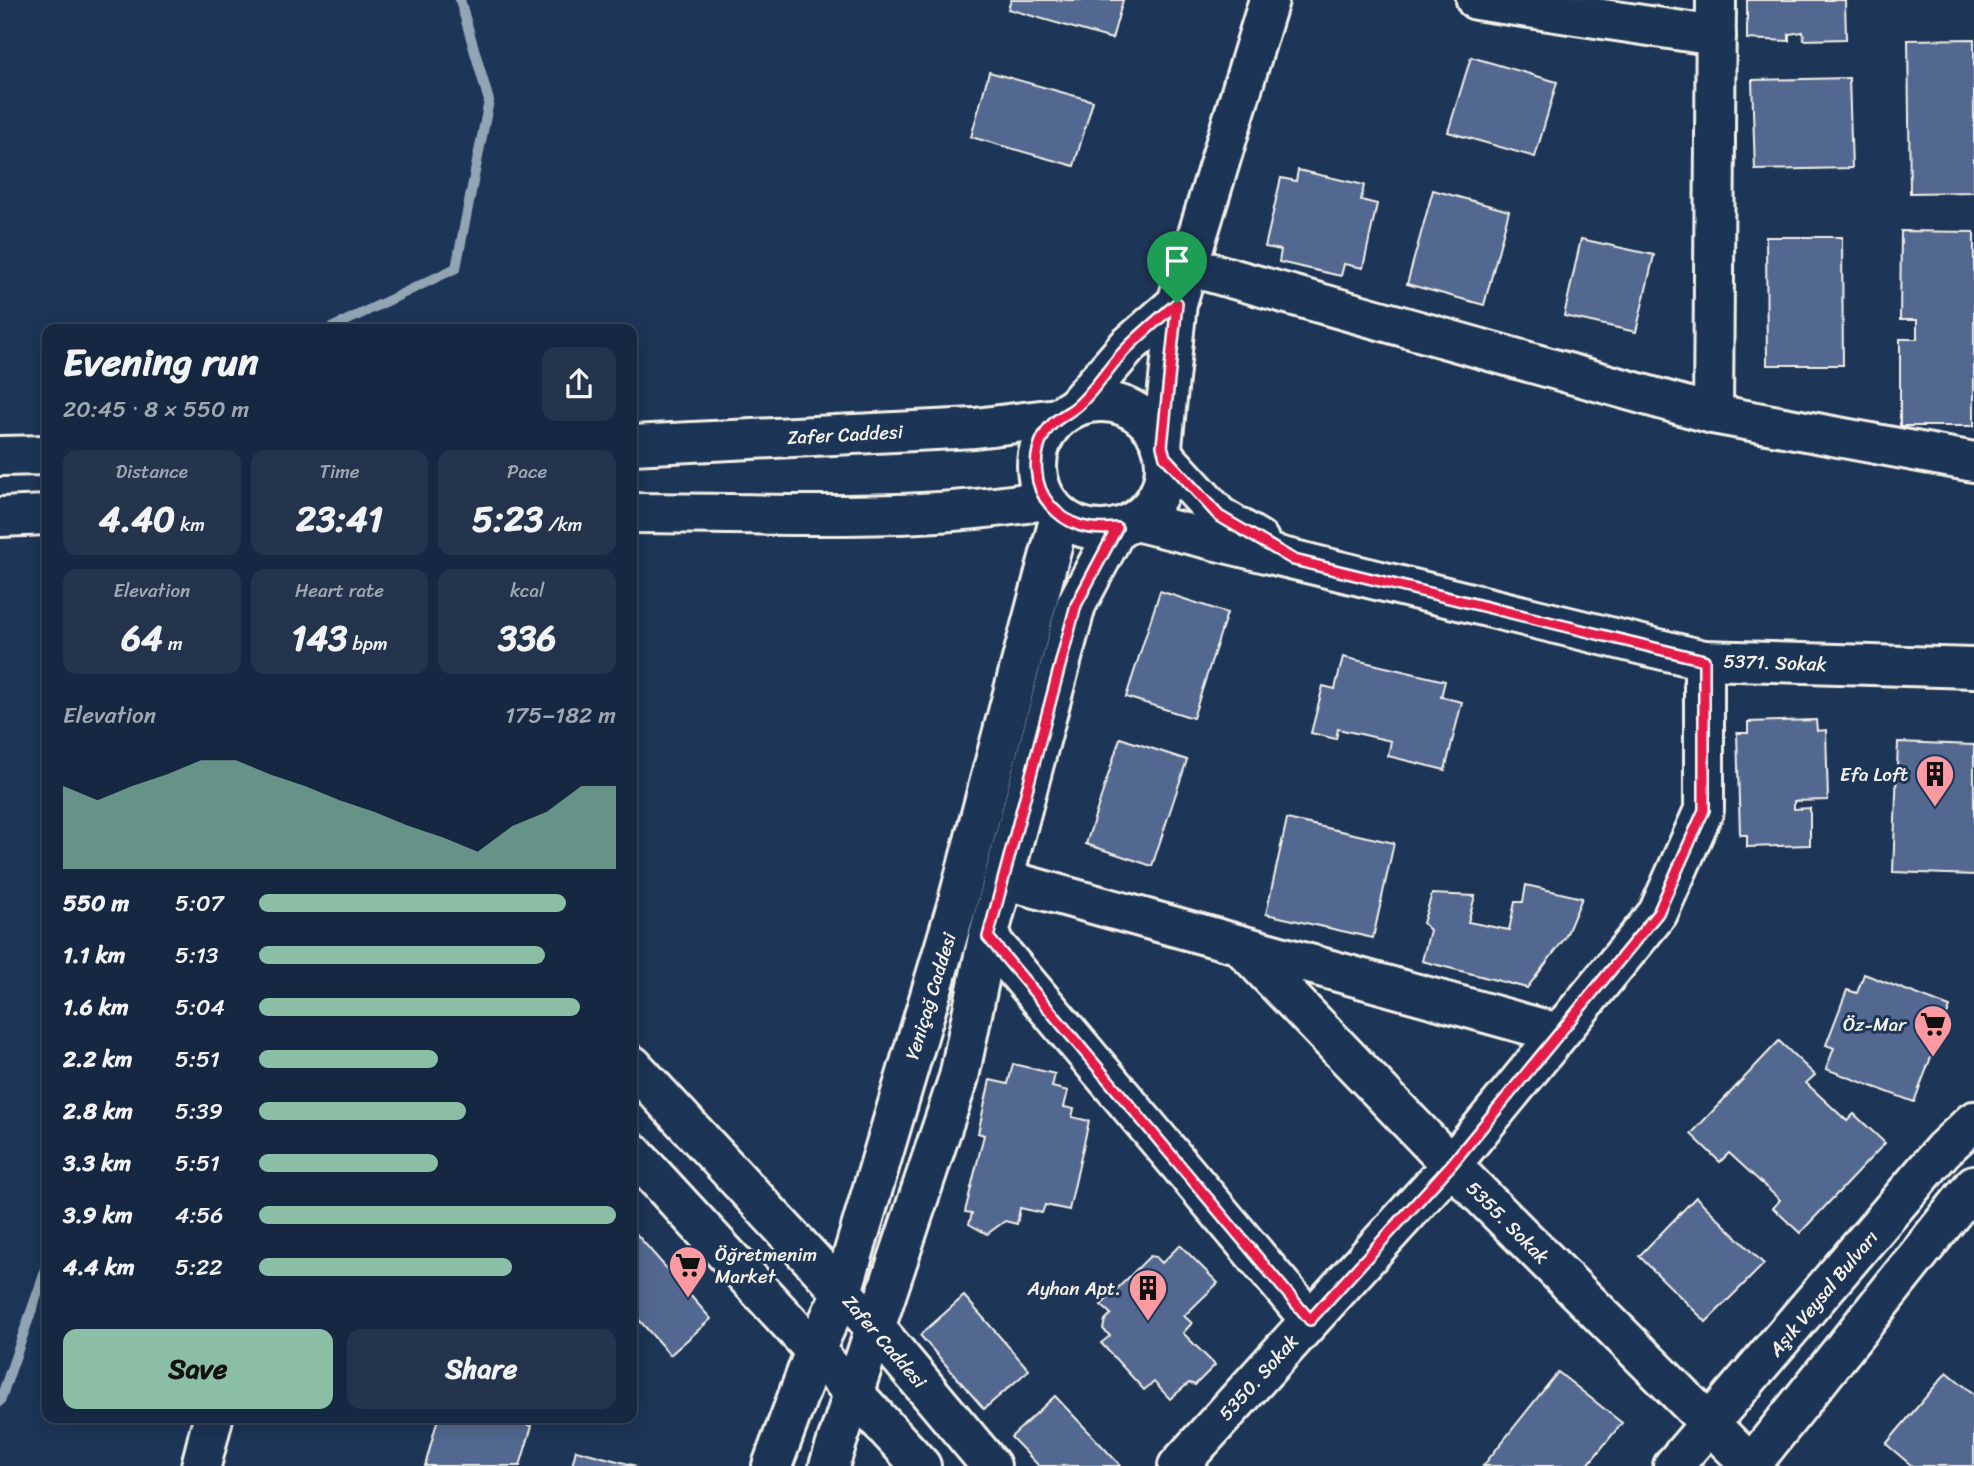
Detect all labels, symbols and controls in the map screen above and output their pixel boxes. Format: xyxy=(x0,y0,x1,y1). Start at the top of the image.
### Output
pin xyxy=(1147,231,1207,303)
icon: arrive xyxy=(1158,242,1196,280)
text: Evening run xyxy=(63,329,259,396)
button: share xyxy=(542,347,616,421)
text: 20:45 · 8 × 550 m xyxy=(63,389,249,430)
street label: Zafer Caddesi xyxy=(786,415,905,454)
text: Distance xyxy=(116,455,188,488)
text: Time xyxy=(319,455,360,488)
text: Pace xyxy=(507,455,547,488)
text: 4.40 xyxy=(99,488,175,550)
text: 23:41 xyxy=(296,488,383,550)
text: 5:23 xyxy=(472,488,543,550)
text: km xyxy=(175,508,205,541)
text: /km xyxy=(543,508,582,541)
text: Elevation xyxy=(113,574,190,607)
text: Heart rate xyxy=(295,574,384,607)
text: kcal xyxy=(510,574,544,607)
text: 64 xyxy=(121,607,163,669)
text: 143 xyxy=(291,607,348,669)
text: 336 xyxy=(498,607,556,669)
text: m xyxy=(163,627,182,660)
text: bpm xyxy=(348,627,388,660)
street label: 5371. Sokak xyxy=(1723,644,1827,681)
text: Elevation xyxy=(63,695,156,736)
text: 175–182 m xyxy=(505,695,616,736)
building icon: Efa Loft xyxy=(1914,753,1956,808)
place label: Efa Loft xyxy=(1840,758,1908,791)
text: 550 m xyxy=(63,883,129,924)
text: 5:07 xyxy=(175,883,224,924)
street label: Yeniçağ Caddesi xyxy=(895,928,966,1064)
text: 1.1 km xyxy=(63,935,126,976)
text: 5:13 xyxy=(175,935,219,976)
text: 1.6 km xyxy=(63,987,129,1028)
text: 5:04 xyxy=(175,987,225,1028)
supermarket icon: Öz-Mar xyxy=(1912,1003,1954,1058)
place label: Öz-Mar xyxy=(1843,1008,1907,1041)
text: 2.2 km xyxy=(63,1039,132,1080)
text: 5:51 xyxy=(175,1039,220,1080)
text: 2.8 km xyxy=(63,1091,133,1132)
text: 5:39 xyxy=(175,1091,223,1132)
text: 3.3 km xyxy=(63,1143,131,1184)
text: 5:51 xyxy=(175,1143,220,1184)
street label: 5355. Sokak xyxy=(1458,1173,1557,1272)
text: 3.9 km xyxy=(63,1195,133,1236)
text: 4:56 xyxy=(175,1195,223,1236)
street label: Aşık Veysal Bulvarı xyxy=(1759,1222,1887,1365)
place label: Öğretmenim Market xyxy=(715,1238,817,1293)
supermarket icon: Öğretmenim Market xyxy=(667,1244,709,1299)
text: 4.4 km xyxy=(63,1247,135,1288)
text: 5:22 xyxy=(175,1247,223,1288)
building icon: Ayhan Apt. xyxy=(1127,1267,1169,1322)
place label: Ayhan Apt. xyxy=(1027,1272,1121,1305)
street label: Zafer Caddesi xyxy=(834,1287,936,1396)
street label: 5350. Sokak xyxy=(1210,1326,1307,1428)
button: Save xyxy=(63,1329,333,1409)
button: Share xyxy=(347,1329,616,1409)

